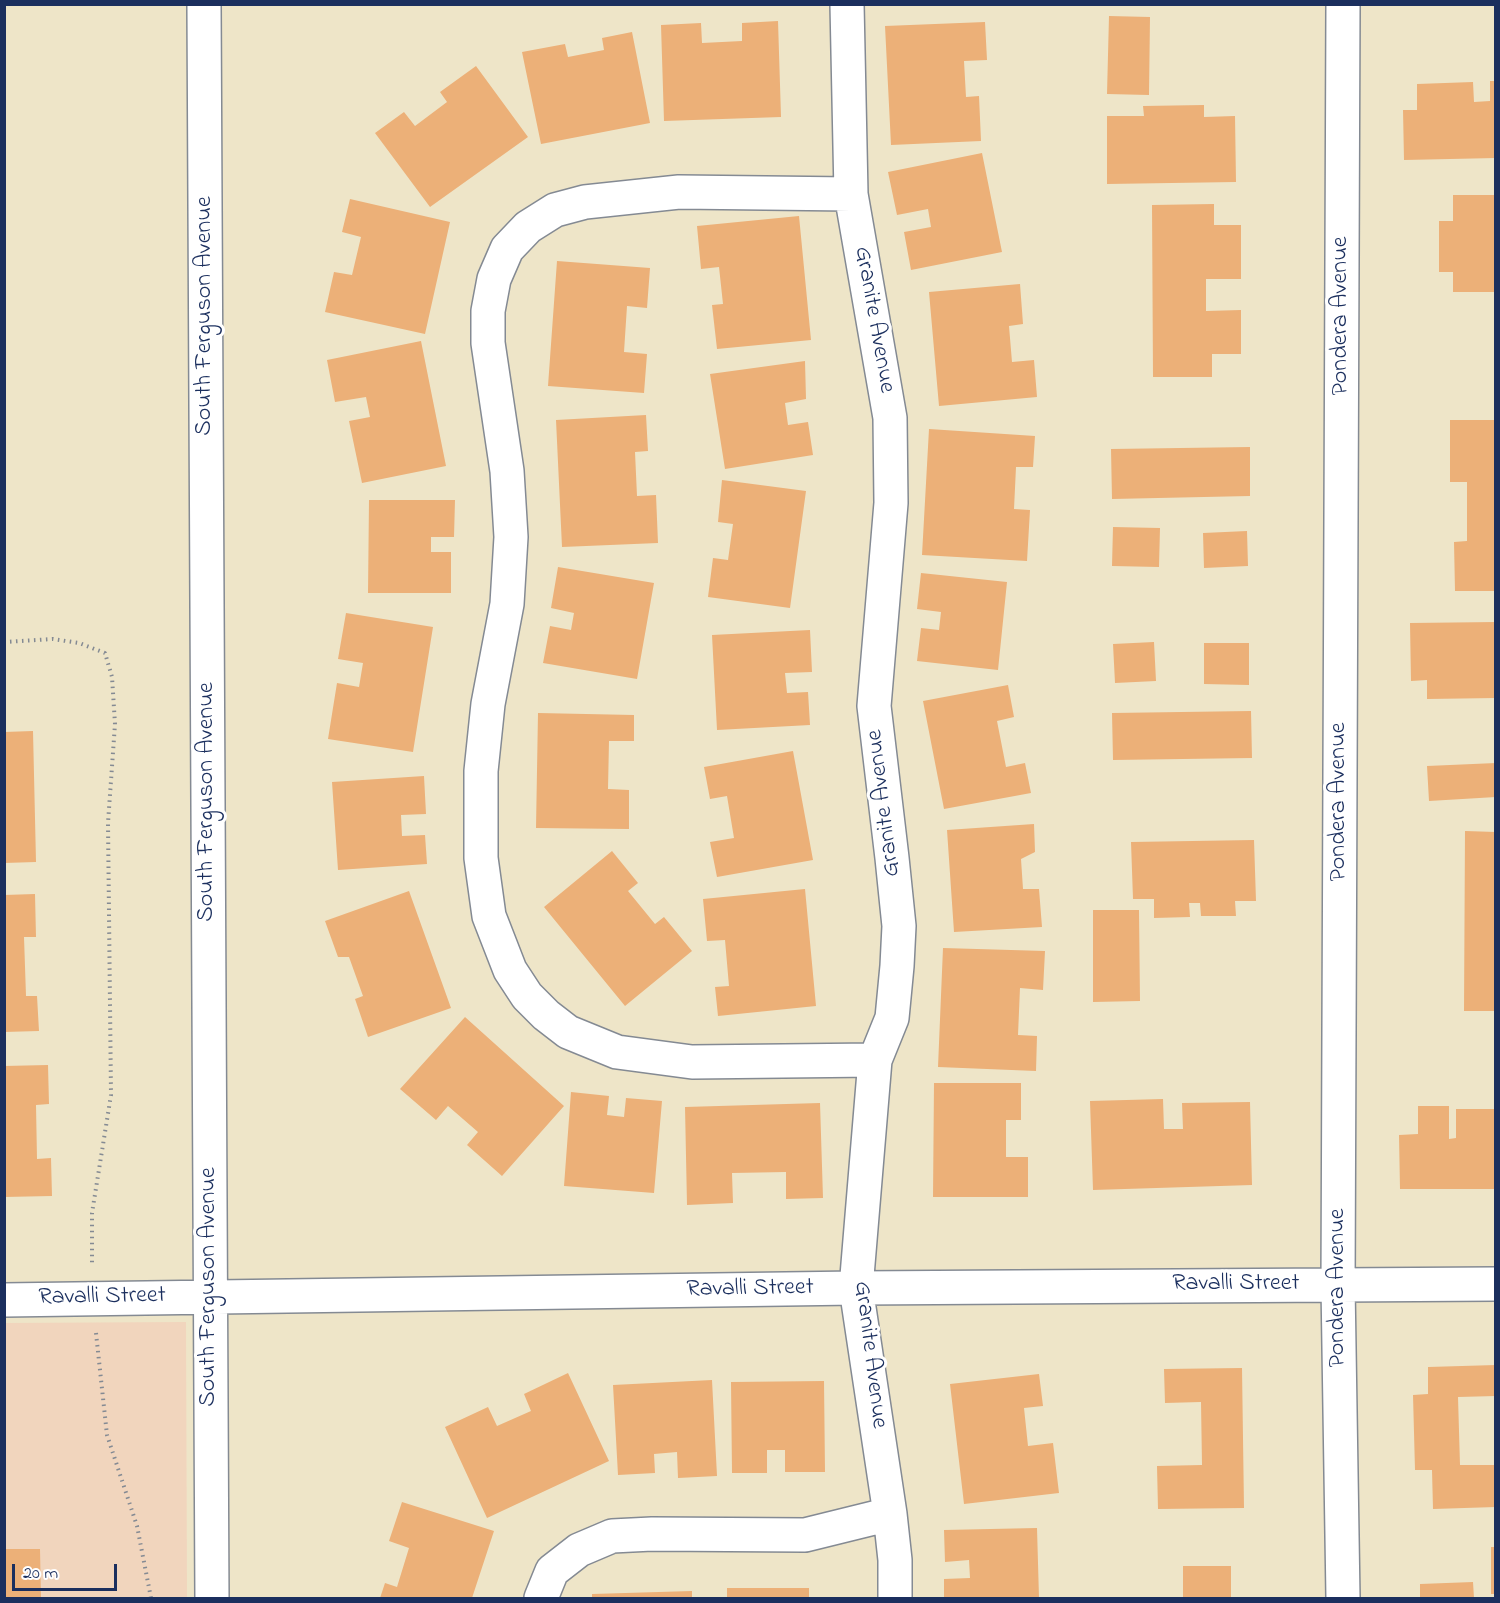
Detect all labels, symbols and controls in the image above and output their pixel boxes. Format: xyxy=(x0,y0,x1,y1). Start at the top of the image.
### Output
street label: South Ferguson Avenue xyxy=(192,196,220,436)
street label: Pondera Avenue xyxy=(1328,236,1356,396)
street label: Granite Avenue xyxy=(846,245,900,395)
street label: South Ferguson Avenue xyxy=(194,682,222,922)
street label: Pondera Avenue xyxy=(1326,722,1354,882)
street label: Granite Avenue xyxy=(862,728,908,878)
street label: South Ferguson Avenue xyxy=(196,1167,224,1407)
street label: Pondera Avenue xyxy=(1325,1208,1353,1368)
street label: Ravalli Street xyxy=(1172,1271,1300,1299)
street label: Ravalli Street xyxy=(686,1274,814,1306)
street label: Granite Avenue xyxy=(846,1280,892,1430)
street label: Ravalli Street xyxy=(38,1282,166,1314)
scale bar xyxy=(15,1552,120,1590)
text: 20 m xyxy=(23,1561,58,1587)

